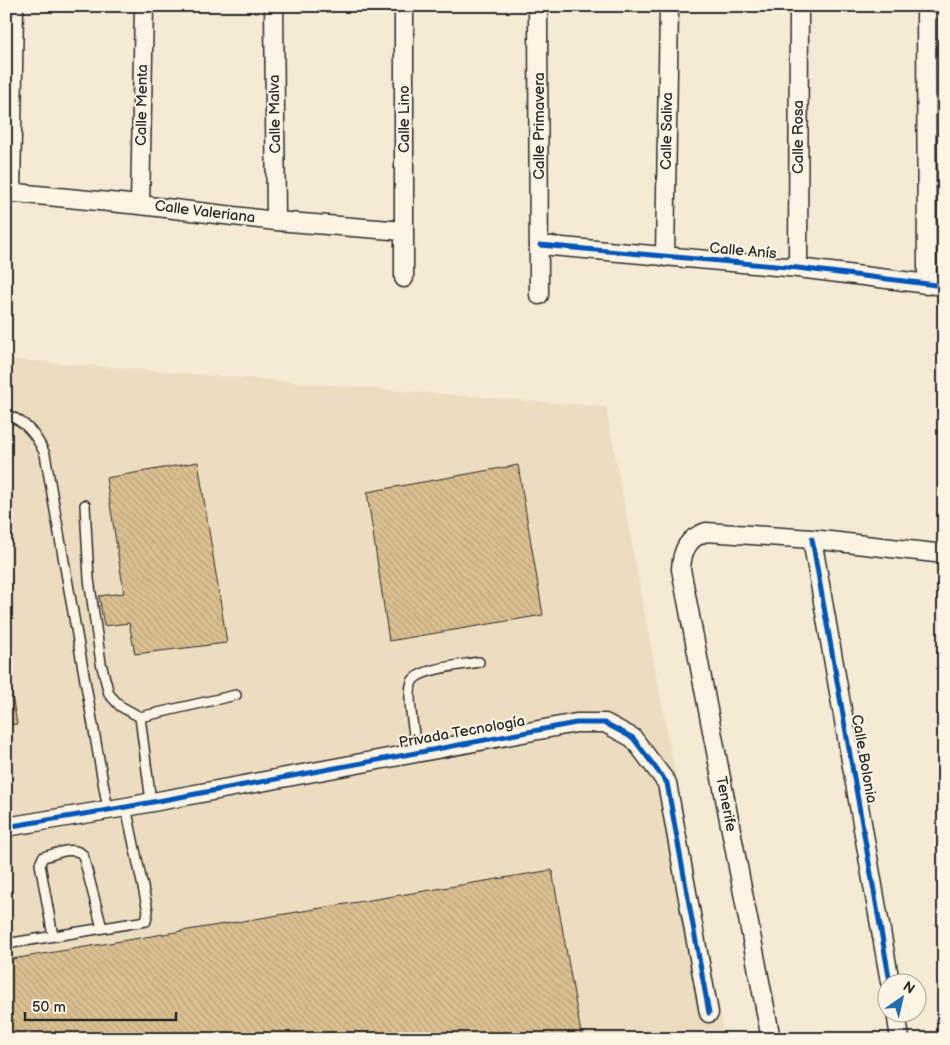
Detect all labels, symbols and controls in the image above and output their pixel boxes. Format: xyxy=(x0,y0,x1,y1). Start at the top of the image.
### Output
street label: Calle Menta xyxy=(132,64,152,146)
street label: Calle Primavera xyxy=(530,72,549,180)
street label: Calle Malva xyxy=(265,74,285,154)
street label: Calle Lino xyxy=(395,85,414,153)
street label: Calle Saliva xyxy=(657,92,677,170)
street label: Calle Rosa xyxy=(789,100,808,174)
street label: Calle Valeriana xyxy=(154,196,256,228)
street label: Calle Anís xyxy=(709,239,778,263)
street label: Privada Tecnología xyxy=(397,712,527,752)
street label: Calle Bolonia xyxy=(847,713,881,805)
street label: Tenerife xyxy=(711,775,741,833)
north arrow xyxy=(878,972,928,1022)
text: N xyxy=(900,978,918,998)
scale bar xyxy=(25,990,176,1022)
text: 50 m xyxy=(32,998,66,1017)

